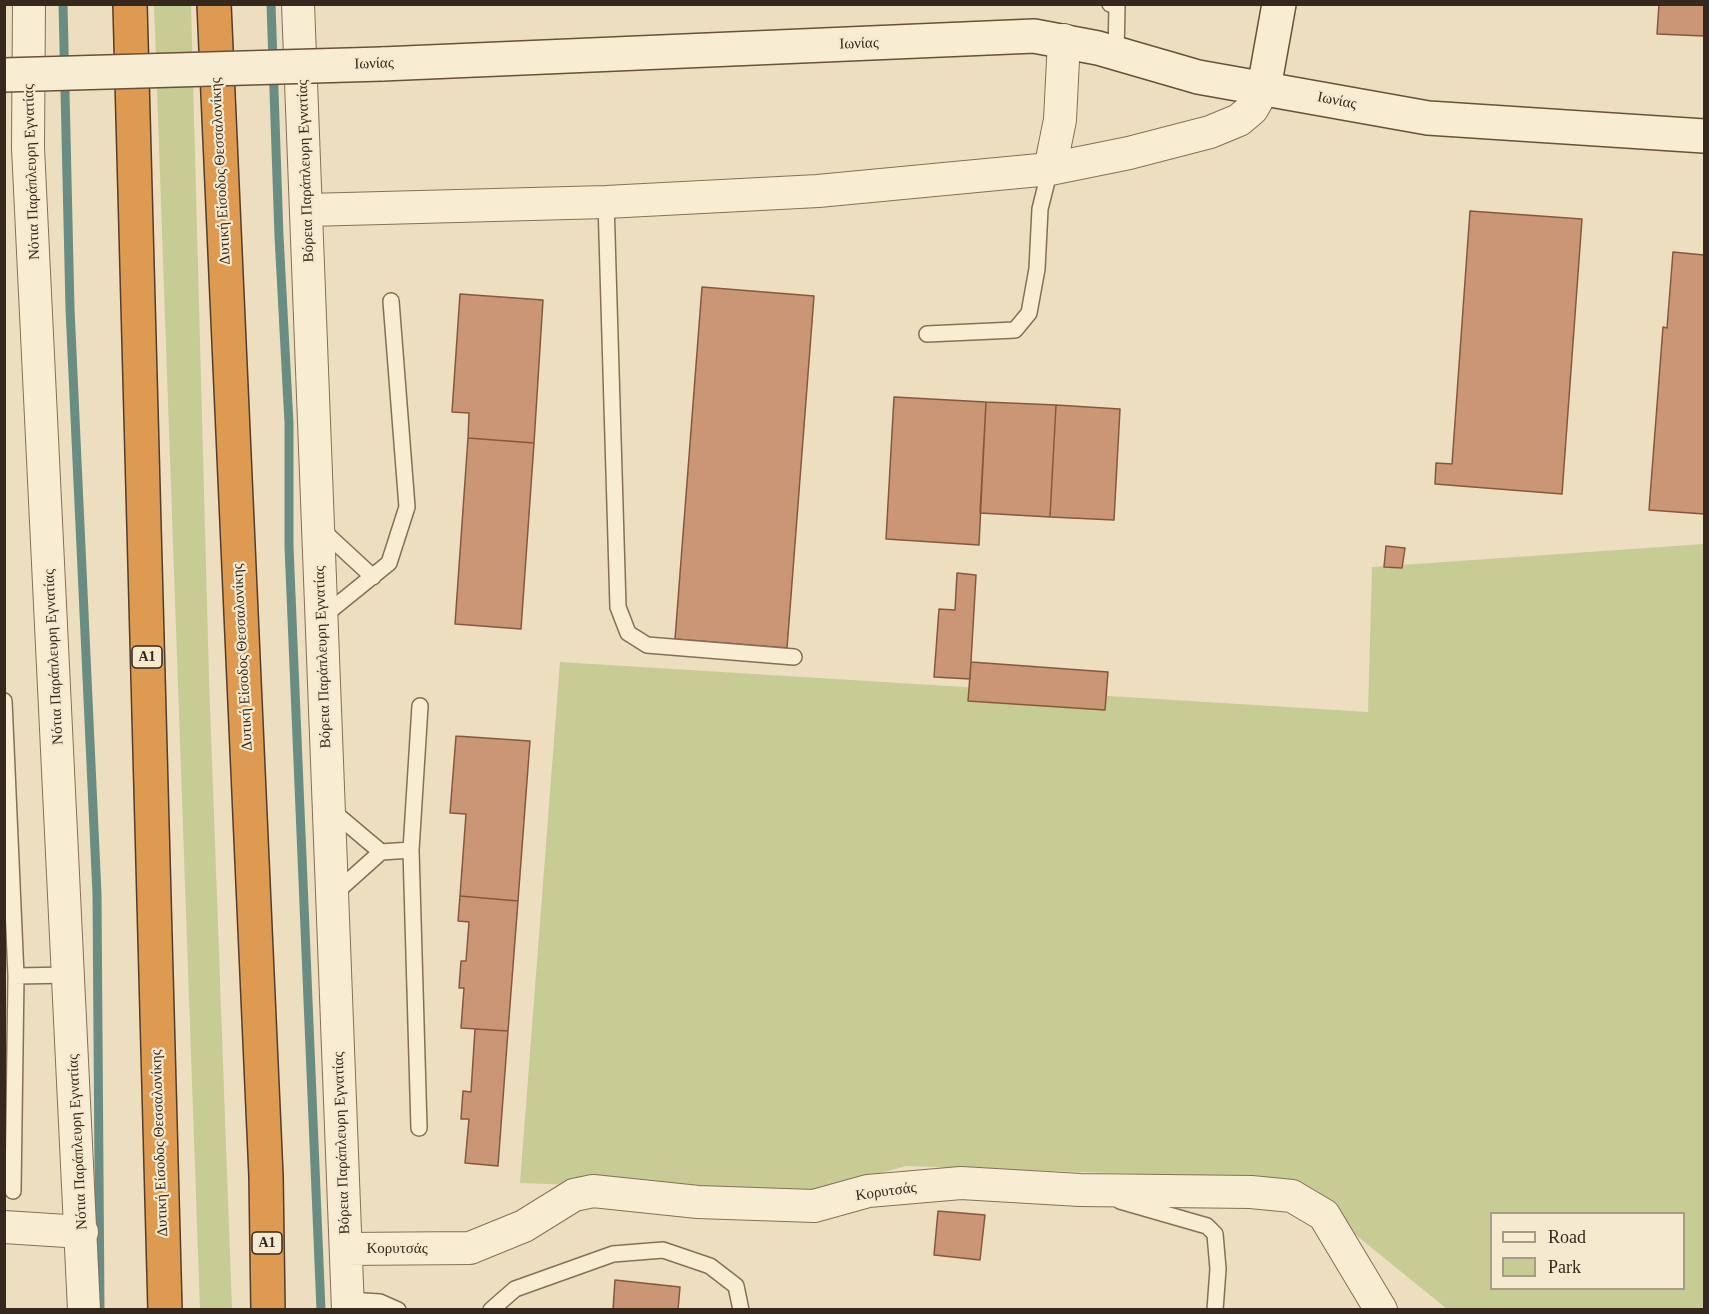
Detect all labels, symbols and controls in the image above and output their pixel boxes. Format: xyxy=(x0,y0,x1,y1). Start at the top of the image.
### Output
street label: Ιωνίας xyxy=(839,34,879,54)
street label: Ιωνίας xyxy=(354,54,394,74)
street label: Δυτική Είσοδος Θεσσαλονίκης xyxy=(207,77,235,265)
street label: Βόρεια Παράπλευρη Εγνατίας xyxy=(294,79,318,263)
street label: Νότια Παράπλευρη Εγνατίας xyxy=(20,84,44,260)
street label: Ιωνίας xyxy=(1316,88,1358,114)
street label: Δυτική Είσοδος Θεσσαλονίκης xyxy=(229,563,257,751)
street label: Βόρεια Παράπλευρη Εγνατίας xyxy=(311,565,335,749)
street label: Νότια Παράπλευρη Εγνατίας xyxy=(40,569,68,745)
road number: Α1 xyxy=(132,646,162,668)
street label: Δυτική Είσοδος Θεσσαλονίκης xyxy=(148,1049,172,1237)
street label: Βόρεια Παράπλευρη Εγνατίας xyxy=(330,1051,354,1235)
street label: Νότια Παράπλευρη Εγνατίας xyxy=(64,1054,92,1230)
street label: Κορυτσάς xyxy=(854,1179,918,1205)
legend xyxy=(1490,1212,1685,1290)
text: Road xyxy=(1548,1227,1586,1247)
road number: Α1 xyxy=(252,1232,282,1254)
street label: Κορυτσάς xyxy=(366,1240,428,1258)
text: Park xyxy=(1548,1257,1581,1277)

